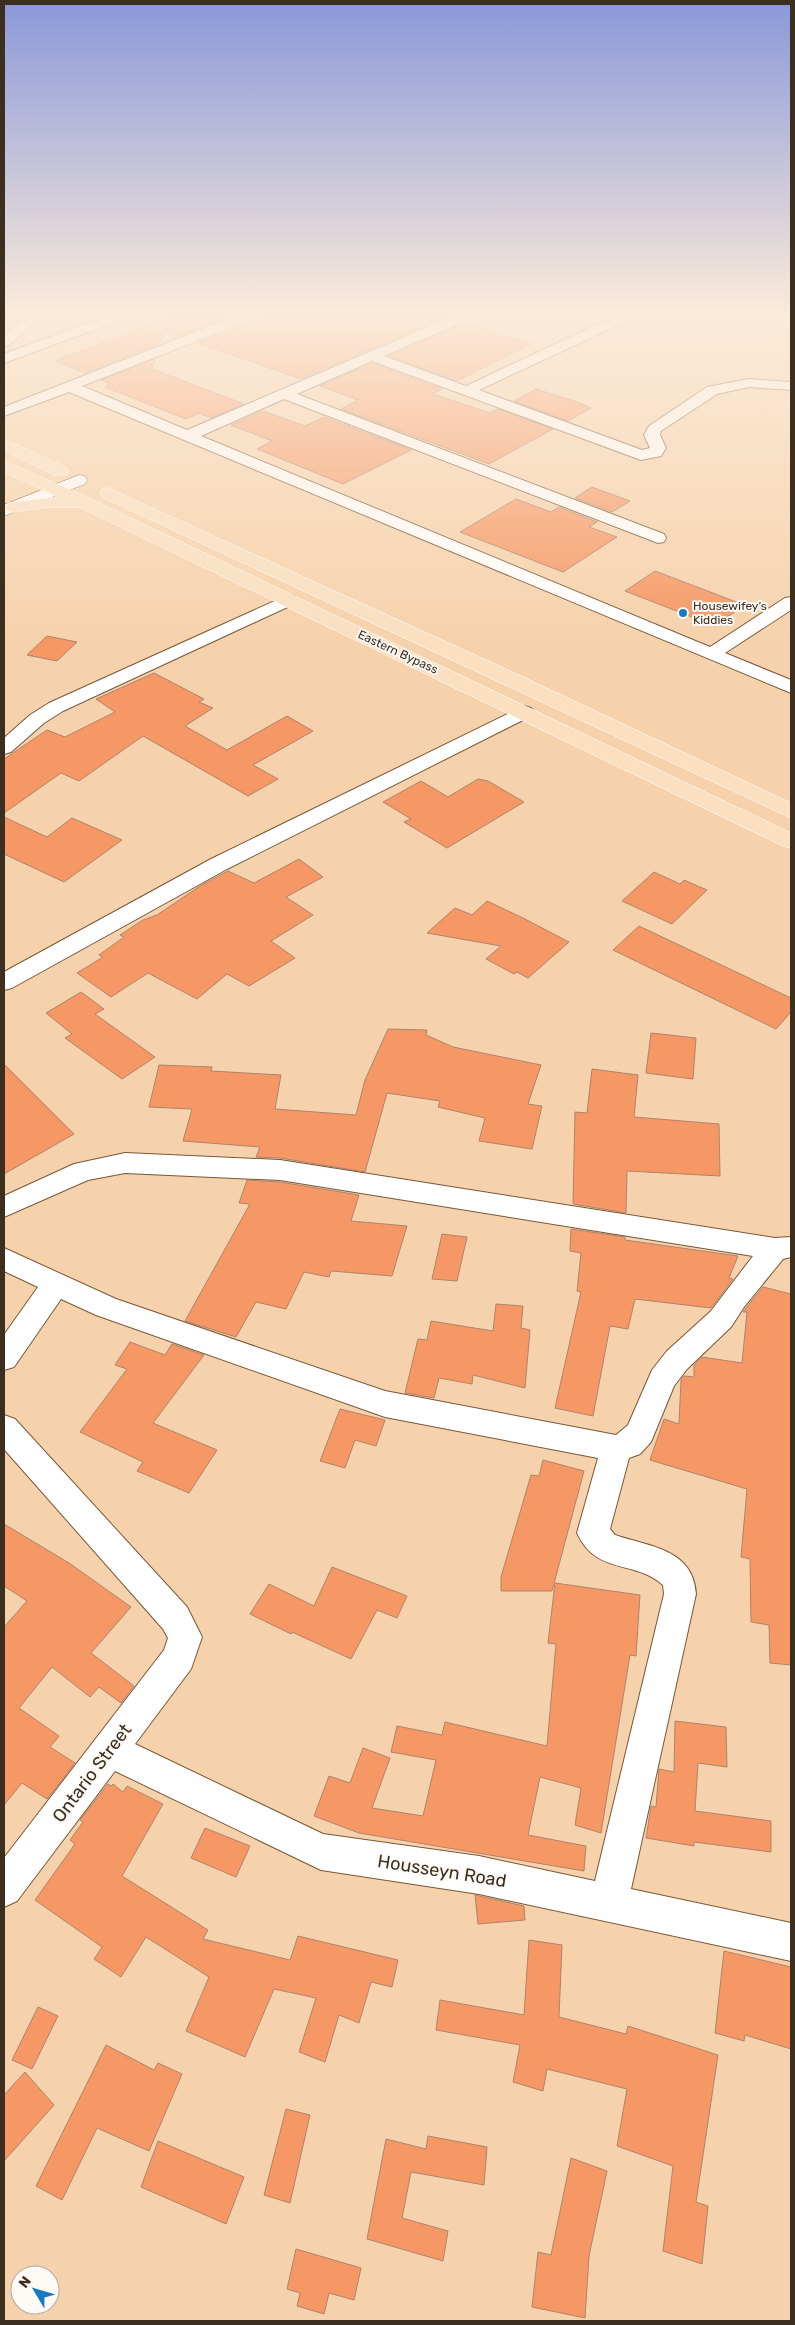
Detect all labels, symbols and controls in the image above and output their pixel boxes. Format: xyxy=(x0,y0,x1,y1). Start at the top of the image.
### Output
place label: Housewifey’s Kiddies xyxy=(693,599,767,627)
marker: Housewifey’s Kiddies xyxy=(677,607,689,619)
street label: Eastern Bypass xyxy=(356,627,440,677)
street label: Ontario Street xyxy=(48,1719,136,1827)
street label: Housseyn Road xyxy=(376,1850,508,1892)
north arrow xyxy=(10,2265,60,2315)
text: N xyxy=(15,2273,35,2292)

